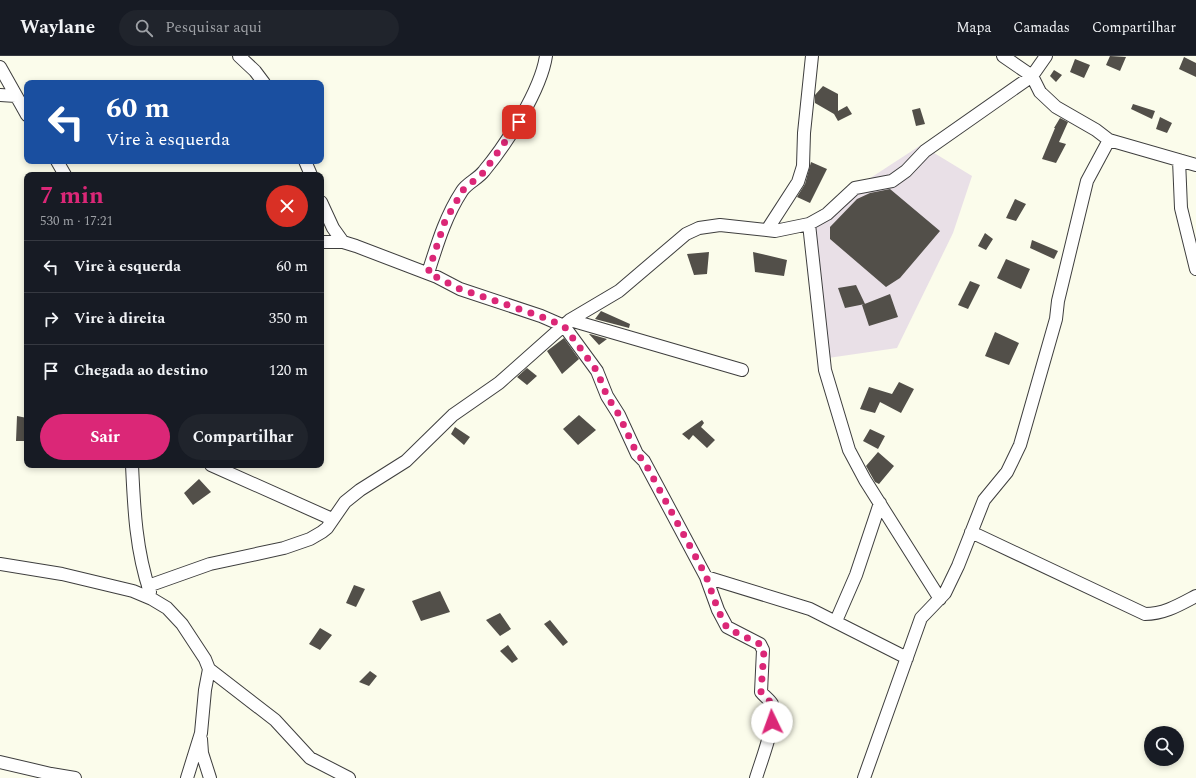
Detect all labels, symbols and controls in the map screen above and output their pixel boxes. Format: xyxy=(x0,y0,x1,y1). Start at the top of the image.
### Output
search box xyxy=(119,10,399,46)
text: Waylane xyxy=(20,13,95,42)
text: Pesquisar aqui xyxy=(165,16,262,39)
icon: search xyxy=(133,17,155,39)
text: Mapa xyxy=(956,17,991,38)
text: Camadas xyxy=(1013,17,1070,38)
text: Compartilhar xyxy=(1092,17,1176,38)
text: 60 m xyxy=(106,87,170,130)
icon: left xyxy=(40,96,92,148)
pin xyxy=(502,105,536,139)
icon: arrive xyxy=(508,111,530,133)
text: Vire à esquerda xyxy=(106,126,230,153)
text: 7 min xyxy=(40,178,104,214)
button: close xyxy=(266,185,308,227)
text: 530 m · 17:21 xyxy=(40,211,113,231)
text: Vire à esquerda xyxy=(74,255,181,278)
text: 60 m xyxy=(276,255,308,278)
icon: left xyxy=(40,256,62,278)
text: Vire à direita xyxy=(74,307,165,330)
text: 350 m xyxy=(269,307,308,330)
icon: right xyxy=(40,308,62,330)
text: Chegada ao destino xyxy=(74,359,208,382)
text: 120 m xyxy=(269,359,308,382)
icon: arrive xyxy=(40,360,62,382)
button: Sair xyxy=(40,414,170,460)
button: Compartilhar xyxy=(178,414,308,460)
position arrow xyxy=(751,701,793,743)
map controls xyxy=(1144,726,1184,766)
button: search xyxy=(1144,726,1184,766)

